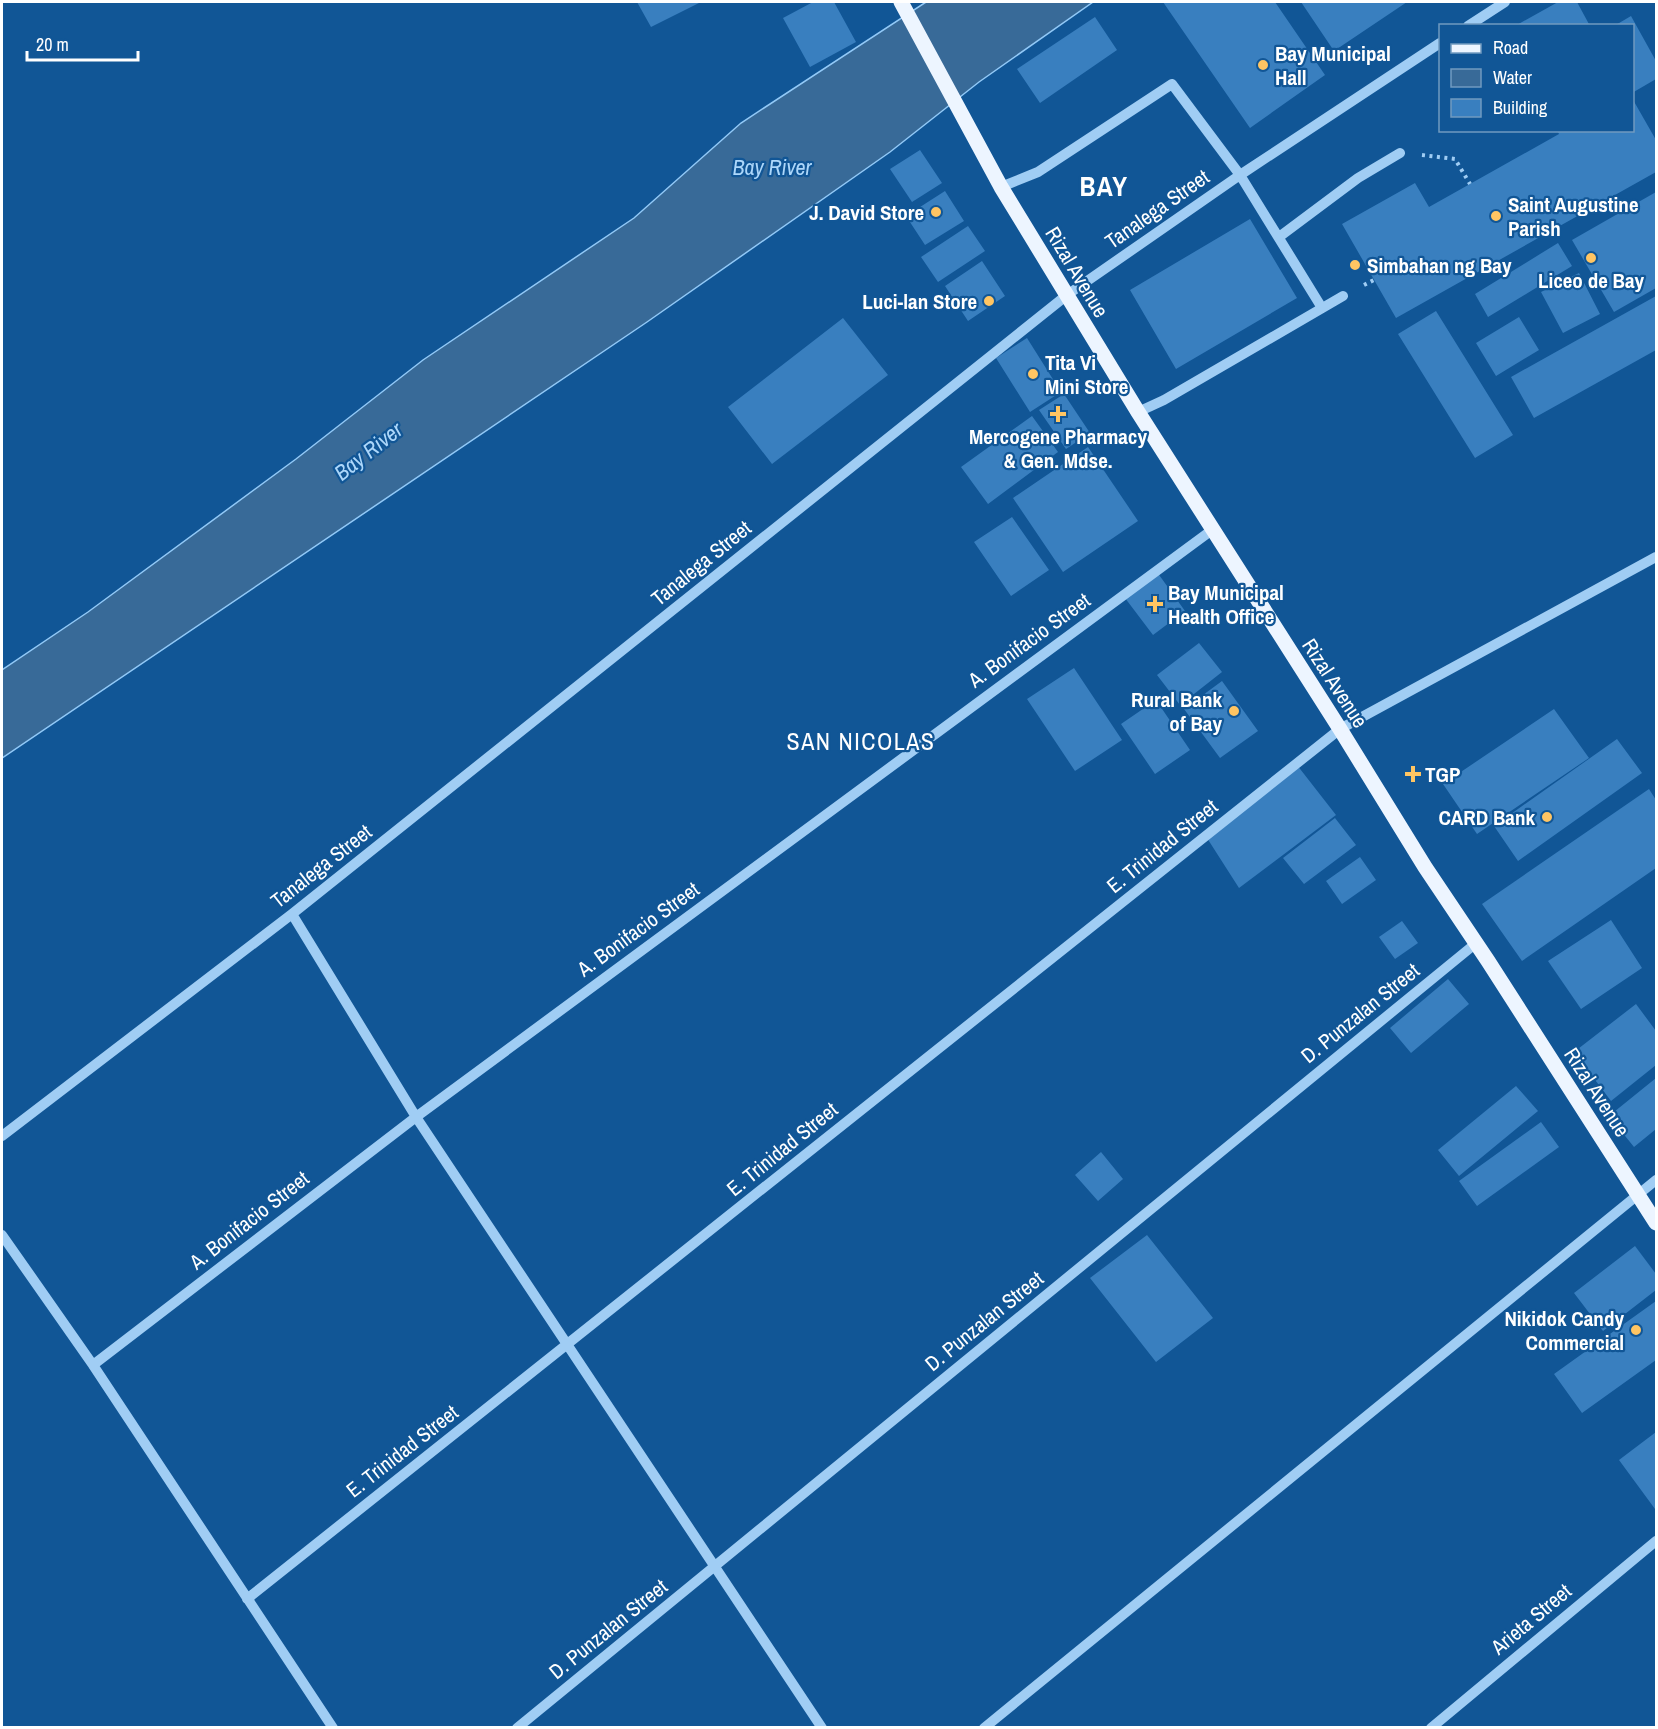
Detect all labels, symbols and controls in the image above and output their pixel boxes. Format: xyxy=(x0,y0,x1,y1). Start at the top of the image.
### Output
scale bar xyxy=(27,24,138,62)
legend xyxy=(1439,24,1634,132)
text: 20 m xyxy=(36,32,69,57)
text: Road xyxy=(1493,35,1528,60)
place label: Bay Municipal Hall xyxy=(1275,39,1391,92)
marker: Bay Municipal Hall xyxy=(1256,58,1270,72)
text: Water xyxy=(1493,65,1532,90)
text: Building xyxy=(1493,95,1548,120)
water label: Bay River xyxy=(732,152,813,182)
street label: Tanalega Street xyxy=(1099,162,1215,256)
district label: BAY xyxy=(1079,168,1129,204)
place label: Saint Augustine Parish xyxy=(1508,190,1638,243)
place label: J. David Store xyxy=(809,198,924,227)
marker: J. David Store xyxy=(929,205,943,219)
marker: Saint Augustine Parish xyxy=(1489,209,1503,223)
street label: Rizal Avenue xyxy=(1039,221,1115,323)
place label: Simbahan ng Bay xyxy=(1367,251,1512,280)
marker: Liceo de Bay xyxy=(1584,251,1598,265)
marker: Simbahan ng Bay xyxy=(1348,258,1362,272)
place label: Liceo de Bay xyxy=(1538,266,1645,295)
place label: Luci-lan Store xyxy=(862,287,977,316)
marker: Luci-lan Store xyxy=(982,294,996,308)
place label: Tita Vi Mini Store xyxy=(1045,348,1128,401)
marker: Tita Vi Mini Store xyxy=(1026,367,1040,381)
marker: Mercogene Pharmacy & Gen. Mdse. xyxy=(1051,407,1065,421)
water label: Bay River xyxy=(328,414,409,487)
place label: Mercogene Pharmacy & Gen. Mdse. xyxy=(969,422,1147,475)
street label: Tanalega Street xyxy=(645,514,757,612)
place label: Bay Municipal Health Office xyxy=(1168,578,1284,631)
street label: A. Bonifacio Street xyxy=(961,586,1096,695)
marker: Bay Municipal Health Office xyxy=(1146,595,1164,613)
street label: Rizal Avenue xyxy=(1295,633,1375,733)
place label: Rural Bank of Bay xyxy=(1131,685,1222,738)
marker: Rural Bank of Bay xyxy=(1227,704,1241,718)
district label: SAN NICOLAS xyxy=(787,725,935,757)
place label: TGP xyxy=(1425,760,1460,789)
marker: TGP xyxy=(1406,767,1420,781)
street label: E. Trinidad Street xyxy=(1100,792,1224,900)
place label: CARD Bank xyxy=(1438,803,1535,832)
marker: CARD Bank xyxy=(1540,810,1554,824)
street label: Tanalega Street xyxy=(264,817,378,915)
street label: A. Bonifacio Street xyxy=(570,875,705,984)
street label: D. Punzalan Street xyxy=(1295,956,1425,1070)
street label: Rizal Avenue xyxy=(1557,1042,1637,1142)
street label: E. Trinidad Street xyxy=(720,1095,844,1203)
street label: A. Bonifacio Street xyxy=(182,1164,315,1277)
street label: D. Punzalan Street xyxy=(919,1264,1049,1378)
place label: Nikidok Candy Commercial xyxy=(1504,1304,1624,1357)
marker: Nikidok Candy Commercial xyxy=(1629,1323,1643,1337)
street label: E. Trinidad Street xyxy=(340,1398,464,1504)
street label: D. Punzalan Street xyxy=(543,1572,673,1686)
street label: Arieta Street xyxy=(1484,1577,1578,1662)

